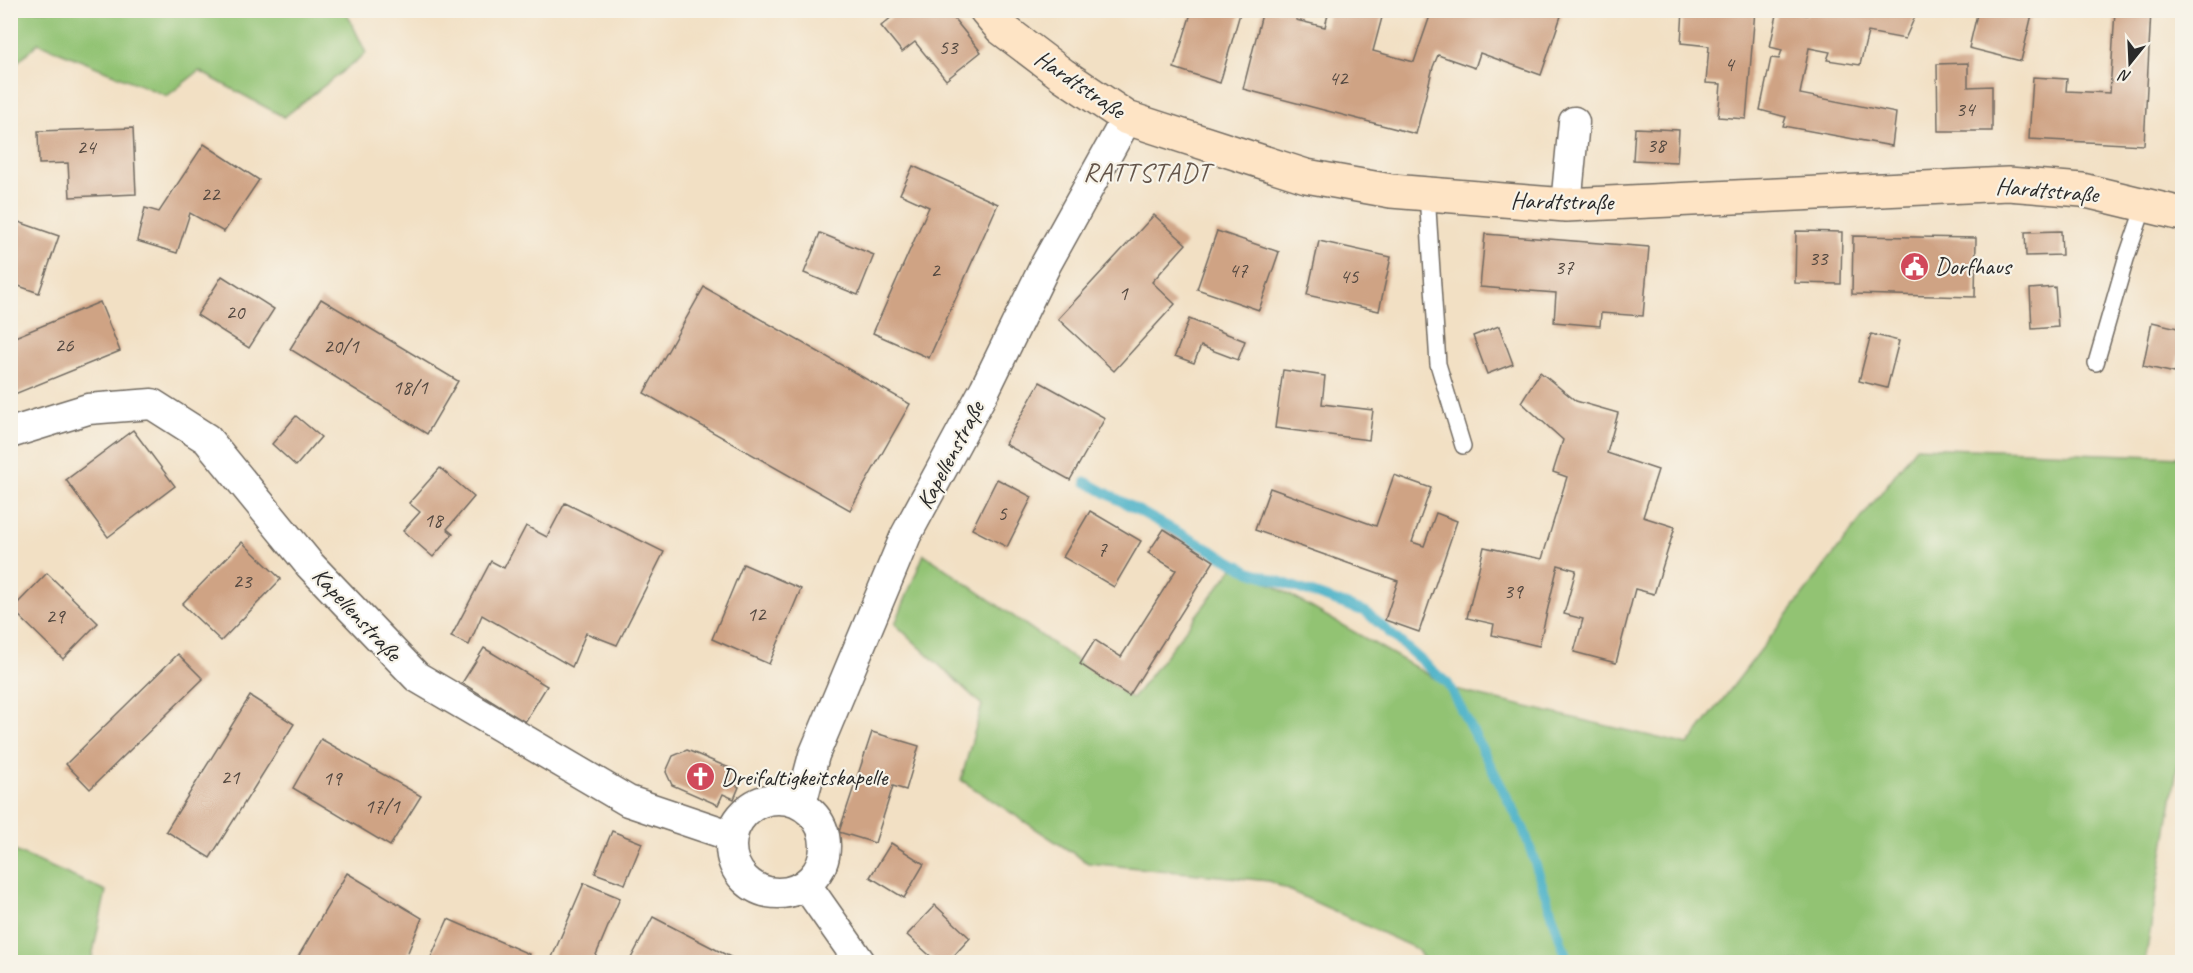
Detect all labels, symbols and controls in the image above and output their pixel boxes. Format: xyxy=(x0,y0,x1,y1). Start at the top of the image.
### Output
north arrow xyxy=(2100,33,2160,93)
house number: 53 xyxy=(939,34,959,60)
street label: Hardtstraße xyxy=(1029,43,1133,126)
house number: 4 xyxy=(1724,51,1736,77)
text: N xyxy=(2115,64,2133,87)
house number: 42 xyxy=(1329,65,1349,91)
house number: 34 xyxy=(1956,96,1977,122)
house number: 38 xyxy=(1647,132,1668,158)
house number: 24 xyxy=(77,134,98,160)
district label: RATTSTADT xyxy=(1083,155,1215,189)
street label: Hardtstraße xyxy=(1995,171,2102,210)
house number: 22 xyxy=(201,181,221,207)
street label: Hardtstraße xyxy=(1510,185,1616,217)
house number: 33 xyxy=(1809,245,1829,271)
public building icon: Dorfhaus xyxy=(1898,250,1930,282)
place label: Dorfhaus xyxy=(1935,251,2014,281)
house number: 37 xyxy=(1555,254,1575,280)
house number: 2 xyxy=(930,257,941,283)
house number: 47 xyxy=(1229,257,1249,283)
house number: 45 xyxy=(1340,263,1360,289)
house number: 1 xyxy=(1118,280,1129,306)
house number: 20 xyxy=(226,299,246,325)
house number: 26 xyxy=(55,332,74,358)
house number: 20/1 xyxy=(323,333,360,359)
house number: 18/1 xyxy=(392,374,429,400)
street label: Kapellenstraße xyxy=(909,394,992,514)
house number: 5 xyxy=(997,500,1008,526)
house number: 18 xyxy=(424,507,445,533)
house number: 7 xyxy=(1097,536,1108,562)
street label: Kapellenstraße xyxy=(306,561,410,669)
house number: 23 xyxy=(233,568,253,594)
house number: 39 xyxy=(1504,578,1524,604)
house number: 12 xyxy=(747,601,767,627)
house number: 29 xyxy=(46,603,66,629)
church icon: Dreifaltigkeitskapelle xyxy=(684,761,716,793)
place label: Dreifaltigkeitskapelle xyxy=(721,762,889,792)
house number: 21 xyxy=(221,764,241,790)
house number: 19 xyxy=(323,765,343,791)
house number: 17/1 xyxy=(364,793,401,819)

